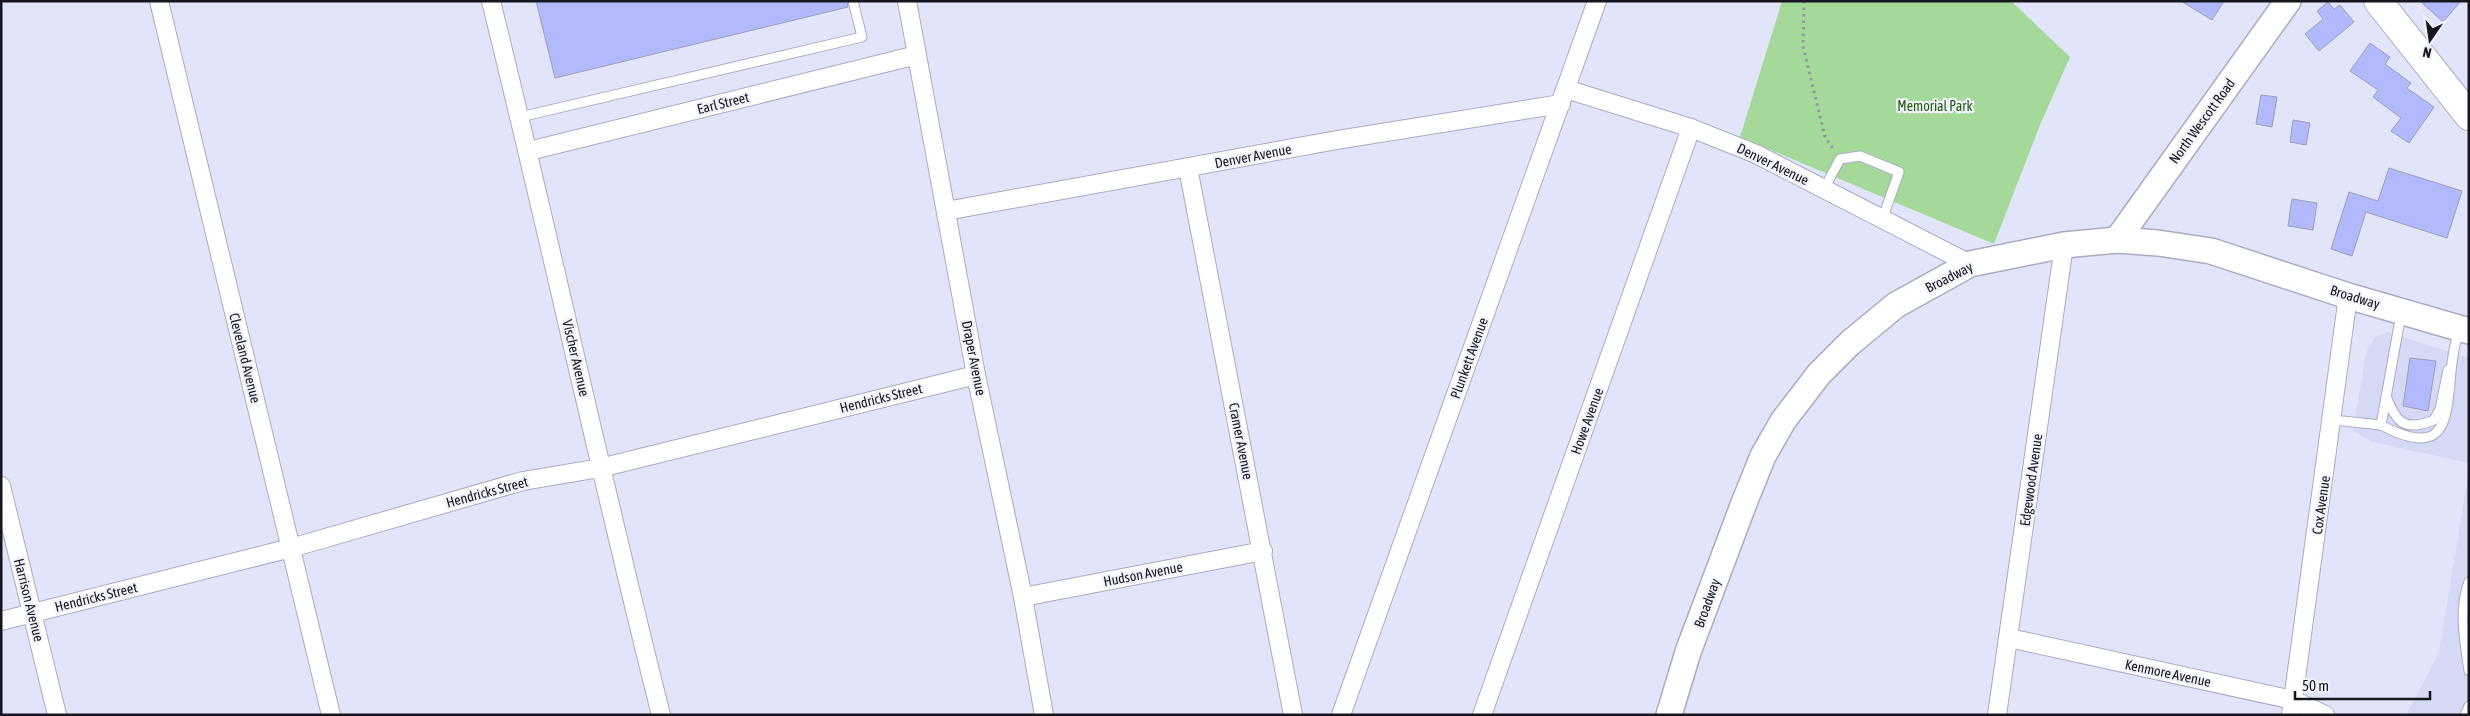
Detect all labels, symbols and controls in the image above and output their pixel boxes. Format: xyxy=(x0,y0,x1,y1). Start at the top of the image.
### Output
north arrow xyxy=(2405,15,2455,65)
text: N xyxy=(2421,44,2433,61)
street label: North Wescott Road xyxy=(2166,75,2238,167)
street label: Earl Street xyxy=(695,89,751,117)
park label: Memorial Park xyxy=(1897,98,1973,114)
street label: Denver Avenue xyxy=(1735,140,1811,188)
street label: Denver Avenue xyxy=(1213,141,1293,171)
street label: Broadway xyxy=(1923,258,1976,296)
street label: Broadway xyxy=(2328,282,2382,312)
street label: Cleveland Avenue xyxy=(226,311,264,405)
street label: Plunkett Avenue xyxy=(1447,315,1491,401)
street label: Vischer Avenue xyxy=(559,318,593,398)
street label: Draper Avenue xyxy=(959,319,989,397)
street label: Hendricks Street xyxy=(838,380,924,416)
street label: Howe Avenue xyxy=(1568,385,1606,457)
street label: Cramer Avenue xyxy=(1226,401,1256,481)
street label: Edgewood Avenue xyxy=(2017,433,2045,527)
street label: Hendricks Street xyxy=(444,473,530,511)
street label: Cox Avenue xyxy=(2309,475,2333,535)
street label: Harrison Avenue xyxy=(11,557,47,643)
street label: Hudson Avenue xyxy=(1102,558,1184,590)
street label: Broadway xyxy=(1691,576,1723,630)
street label: Hendricks Street xyxy=(53,579,139,615)
street label: Kenmore Avenue xyxy=(2124,656,2212,690)
scale bar xyxy=(2295,668,2430,700)
text: 50 m xyxy=(2302,677,2329,694)

